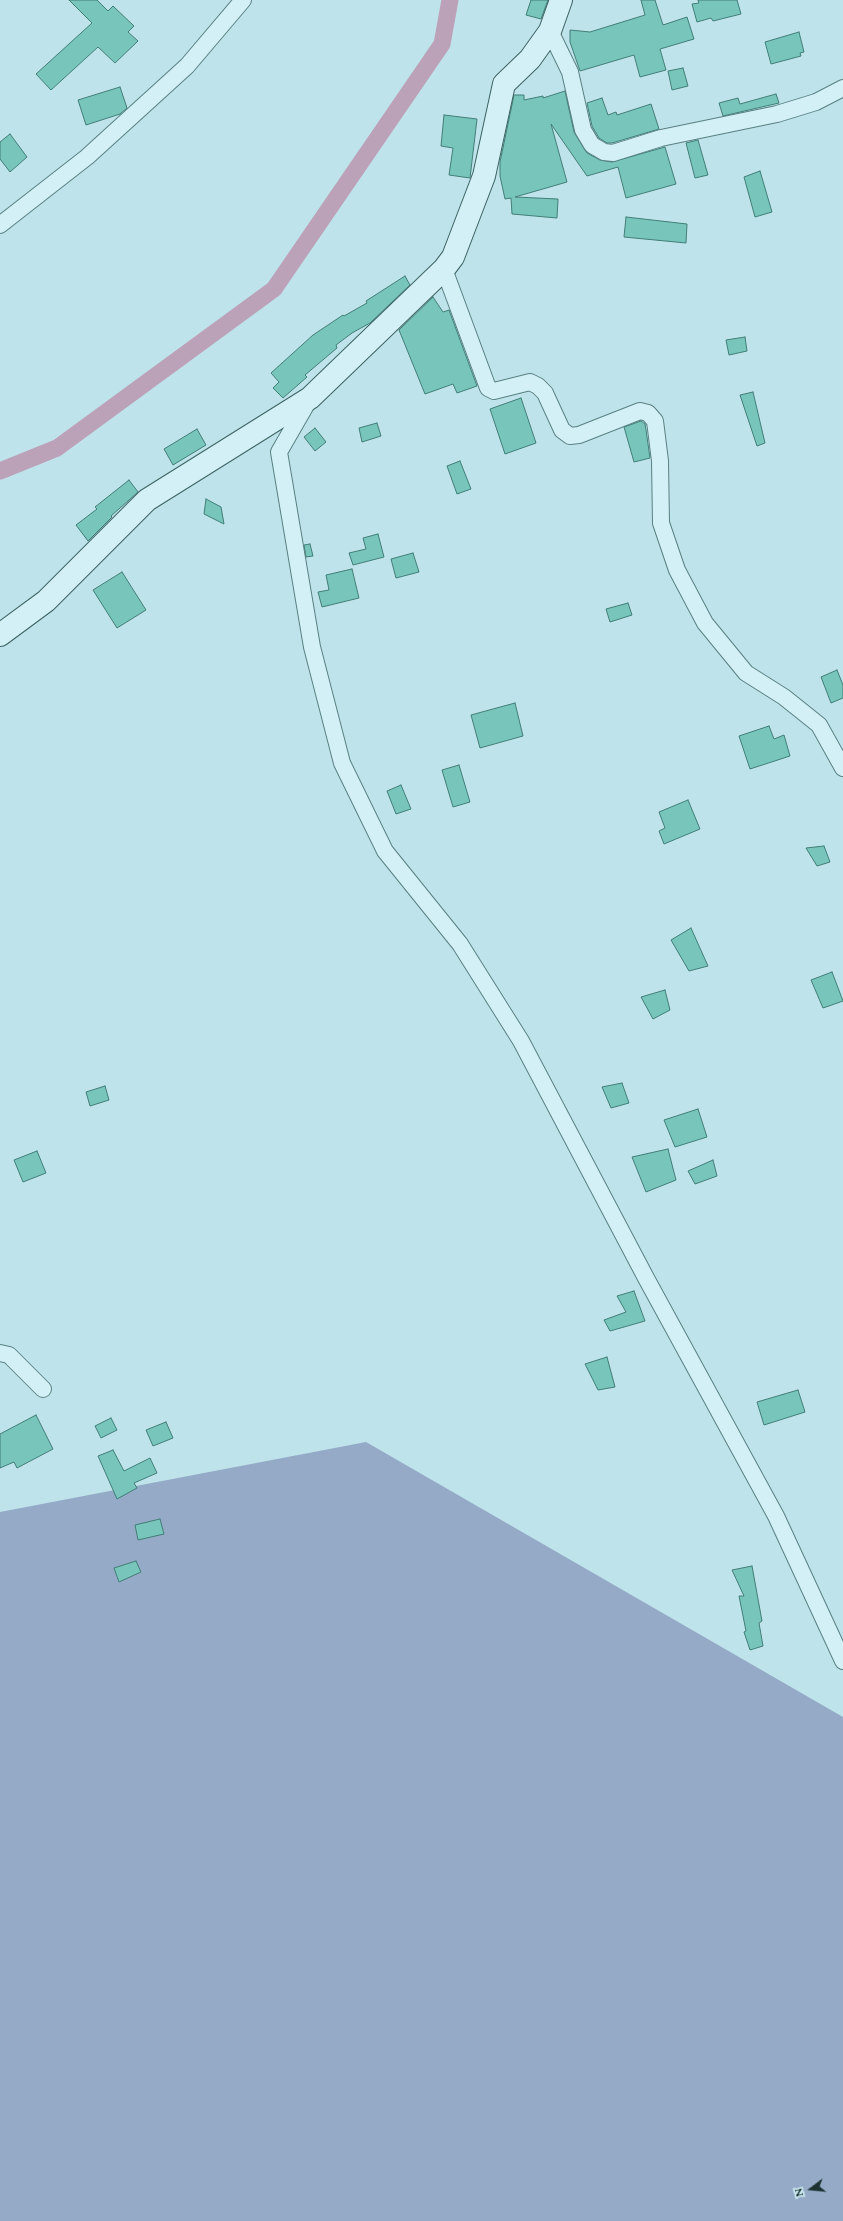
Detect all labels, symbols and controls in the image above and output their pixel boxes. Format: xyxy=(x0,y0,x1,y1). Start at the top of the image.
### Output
north arrow xyxy=(791,2169,831,2209)
text: N xyxy=(790,2186,808,2199)

